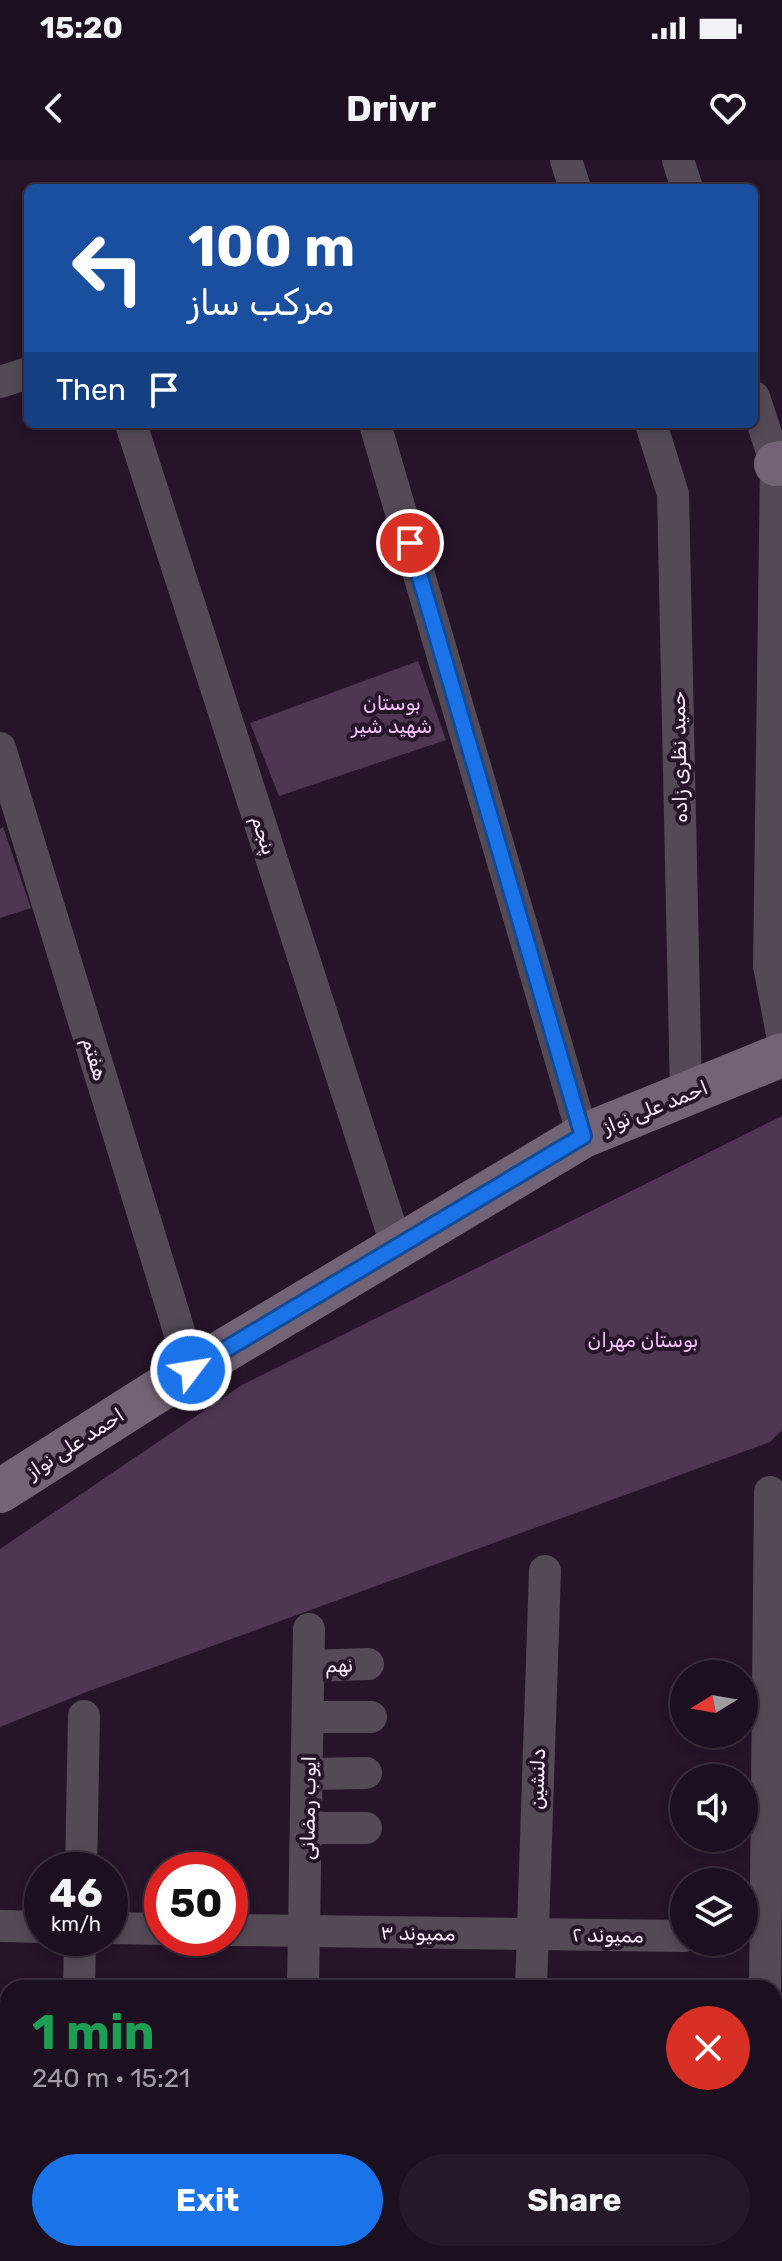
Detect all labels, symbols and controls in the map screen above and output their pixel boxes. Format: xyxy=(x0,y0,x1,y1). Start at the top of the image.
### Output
text: 15:20 xyxy=(40,10,123,46)
icon: back xyxy=(32,86,76,130)
icon: heart xyxy=(706,86,750,130)
text: Drivr xyxy=(346,87,436,130)
text: 100 m xyxy=(188,214,355,280)
icon: left xyxy=(56,216,160,320)
text: مرکب ساز xyxy=(188,281,334,324)
icon: arrive xyxy=(142,368,186,412)
text: Then xyxy=(56,372,126,408)
pin xyxy=(376,509,444,577)
icon: arrive xyxy=(388,521,432,565)
park label: بوستان شهید شیر xyxy=(351,691,432,738)
street label: حمید نظری زاده xyxy=(666,691,692,823)
street label: پنجم xyxy=(245,812,282,858)
street label: هفتم xyxy=(76,1035,113,1084)
street label: احمد علی نواز xyxy=(598,1075,711,1139)
position arrow xyxy=(149,1328,233,1412)
park label: بوستان مهران xyxy=(588,1328,698,1352)
street label: احمد علی نواز xyxy=(21,1403,128,1484)
street label: نهم xyxy=(325,1653,354,1678)
north arrow xyxy=(670,1660,758,1748)
map controls xyxy=(670,1660,758,1956)
street label: دلنشین xyxy=(524,1748,550,1810)
street label: ایوب رمضانی xyxy=(295,1756,321,1860)
button: sound xyxy=(670,1764,758,1852)
speed limit sign: 50 xyxy=(144,1852,248,1956)
button: layers xyxy=(670,1868,758,1956)
text: 46 xyxy=(49,1870,103,1917)
text: km/h xyxy=(51,1912,101,1936)
street label: ممیوند ۳ xyxy=(380,1920,456,1946)
street label: ممیوند ۲ xyxy=(572,1922,644,1948)
text: 1 min xyxy=(32,2004,155,2061)
button: close xyxy=(666,2006,750,2090)
text: 240 m · 15:21 xyxy=(32,2063,190,2094)
button: Exit xyxy=(32,2154,383,2246)
button: Share xyxy=(399,2154,750,2246)

